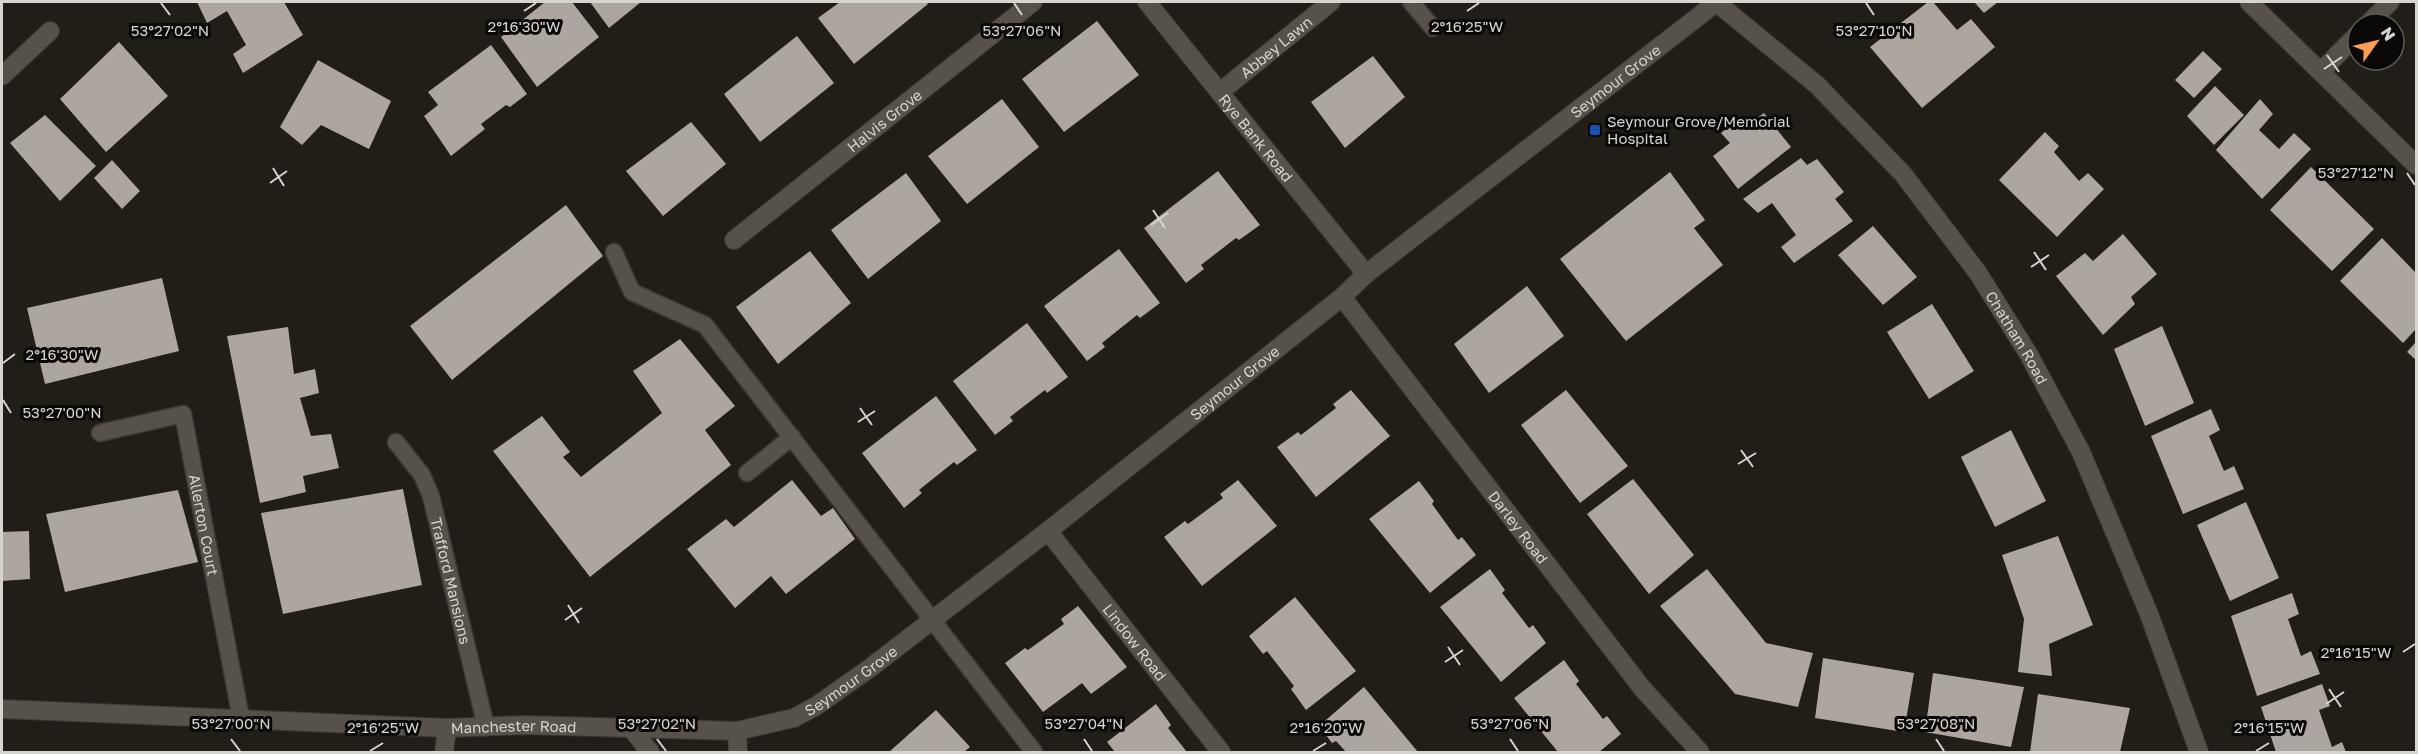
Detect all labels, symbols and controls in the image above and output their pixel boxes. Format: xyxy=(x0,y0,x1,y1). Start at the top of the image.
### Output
street label: Abbey Lawn xyxy=(1236,12,1316,81)
north arrow xyxy=(2346,12,2406,72)
text: 2°16'30"W xyxy=(488,17,560,35)
text: 2°16'25"W xyxy=(1431,17,1503,35)
text: 53°27'02"N xyxy=(131,21,209,39)
text: 53°27'06"N xyxy=(983,21,1061,39)
text: 53°27'10"N xyxy=(1835,21,1913,39)
text: N xyxy=(2377,23,2400,44)
street label: Seymour Grove xyxy=(1567,40,1664,121)
street label: Halvis Grove xyxy=(843,85,925,156)
street label: Rye Bank Road xyxy=(1215,90,1297,185)
place label: Seymour Grove/Memorial Hospital xyxy=(1607,112,1791,147)
marker: Seymour Grove/Memorial Hospital xyxy=(1588,123,1602,137)
text: 53°27'12"N xyxy=(2318,163,2394,181)
street label: Chatham Road xyxy=(1982,287,2052,387)
street label: Seymour Grove xyxy=(1186,341,1283,424)
text: 2°16'30"W xyxy=(26,345,98,363)
text: 53°27'00"N xyxy=(22,403,102,421)
street label: Allerton Court xyxy=(186,473,223,577)
street label: Darley Road xyxy=(1485,487,1552,567)
street label: Trafford Mansions xyxy=(427,516,475,646)
street label: Lindow Road xyxy=(1099,600,1171,684)
street label: Seymour Grove xyxy=(801,641,901,719)
text: 2°16'15"W xyxy=(2321,643,2391,661)
text: 53°27'00"N xyxy=(191,714,271,732)
text: 53°27'02"N xyxy=(618,714,696,732)
text: 53°27'04"N xyxy=(1045,714,1123,732)
text: 53°27'06"N xyxy=(1471,714,1549,732)
text: 53°27'08"N xyxy=(1897,714,1975,732)
street label: Manchester Road xyxy=(450,716,577,737)
text: 2°16'25"W xyxy=(347,718,419,736)
text: 2°16'20"W xyxy=(1290,718,1362,736)
text: 2°16'15"W xyxy=(2234,718,2304,736)

